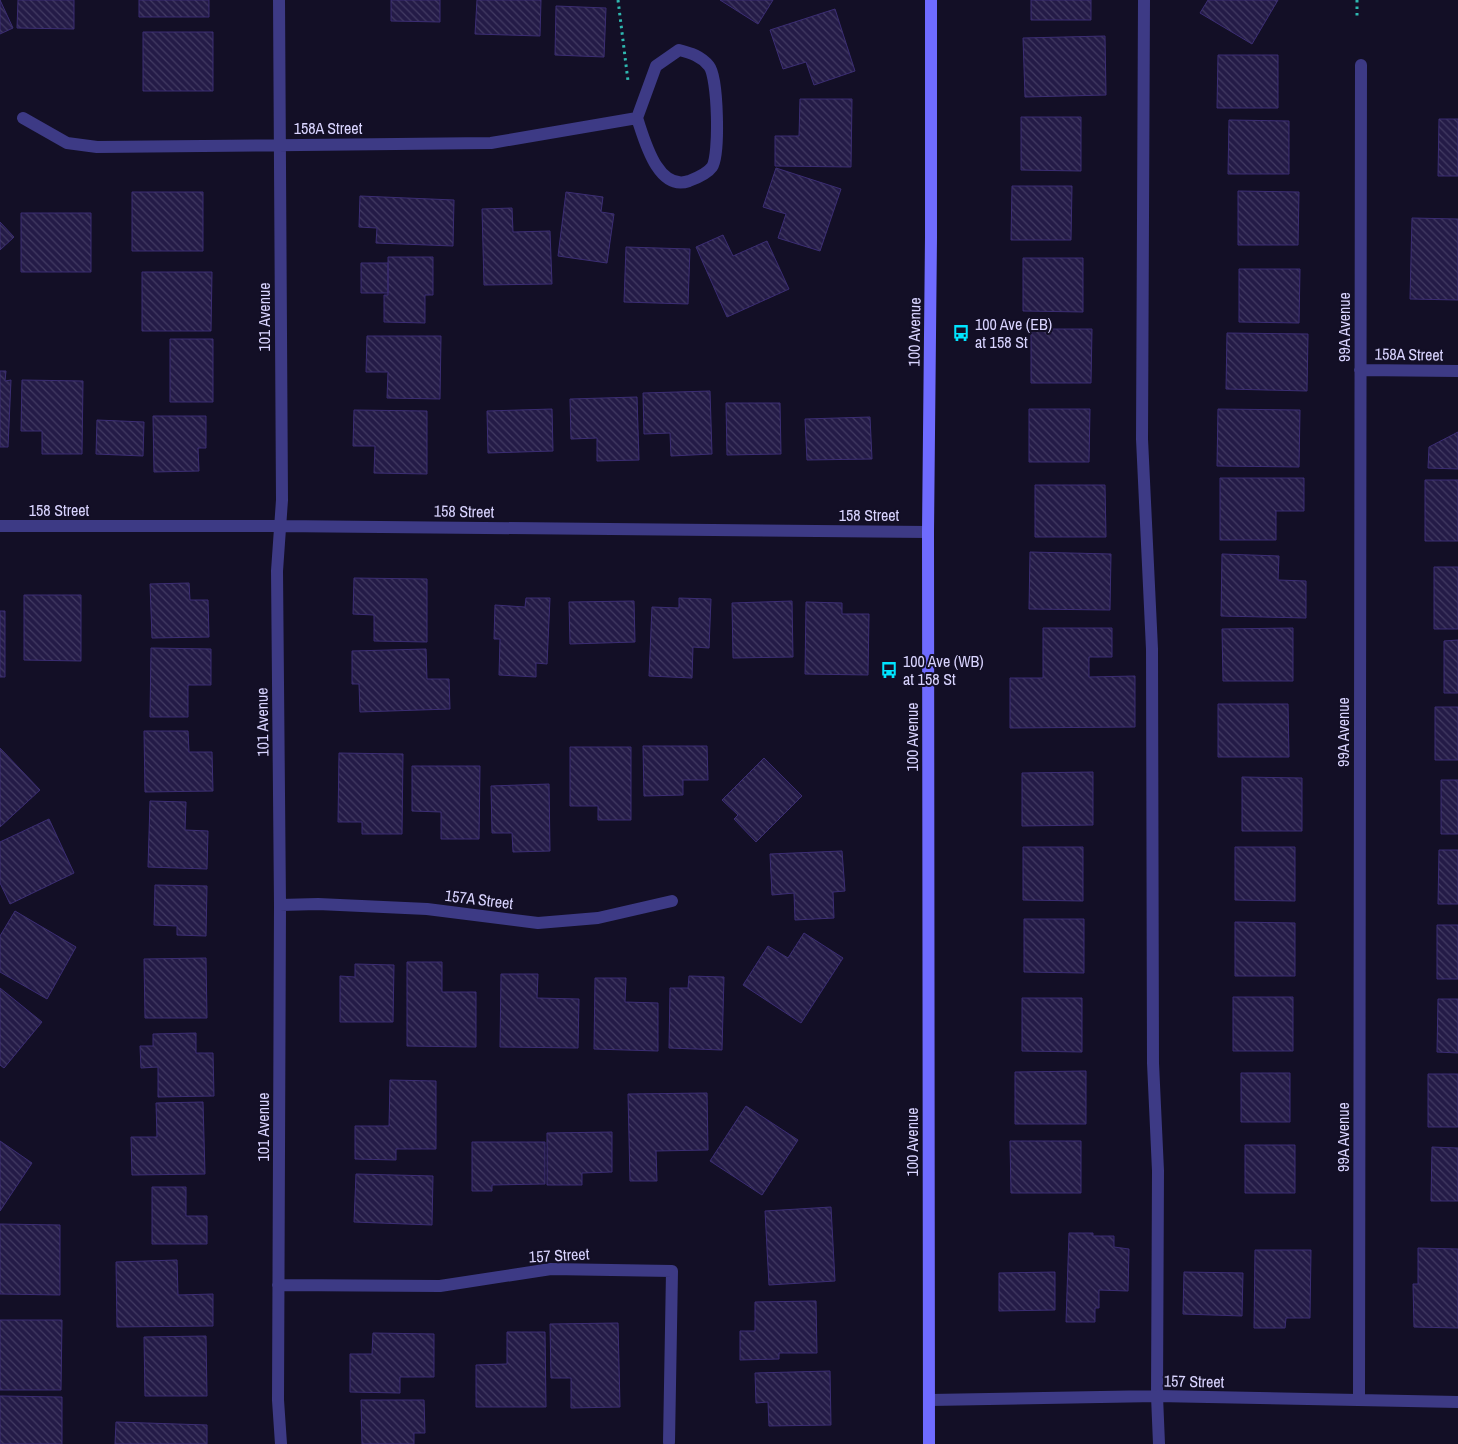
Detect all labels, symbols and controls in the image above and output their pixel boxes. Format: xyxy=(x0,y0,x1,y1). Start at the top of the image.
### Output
street label: 158A Street xyxy=(294,117,363,139)
street label: 101 Avenue xyxy=(253,282,275,352)
street label: 99A Avenue xyxy=(1333,292,1355,362)
street label: 100 Avenue xyxy=(902,297,926,367)
place label: 100 Ave (EB) at 158 St xyxy=(975,313,1052,353)
bus stop icon: 100 Ave (EB) at 158 St xyxy=(951,323,971,343)
street label: 158A Street xyxy=(1375,342,1444,366)
street label: 158 Street xyxy=(29,499,90,521)
street label: 158 Street xyxy=(434,499,495,523)
street label: 158 Street xyxy=(839,504,900,526)
place label: 100 Ave (WB) at 158 St xyxy=(903,650,984,690)
bus stop icon: 100 Ave (WB) at 158 St xyxy=(879,660,899,680)
street label: 101 Avenue xyxy=(250,687,274,757)
street label: 99A Avenue xyxy=(1332,697,1354,767)
street label: 100 Avenue xyxy=(901,702,923,772)
street label: 157A Street xyxy=(444,884,515,914)
street label: 101 Avenue xyxy=(252,1092,274,1162)
street label: 99A Avenue xyxy=(1332,1102,1354,1172)
street label: 100 Avenue xyxy=(901,1107,923,1177)
street label: 157 Street xyxy=(528,1242,590,1268)
street label: 157 Street xyxy=(1164,1369,1225,1393)

